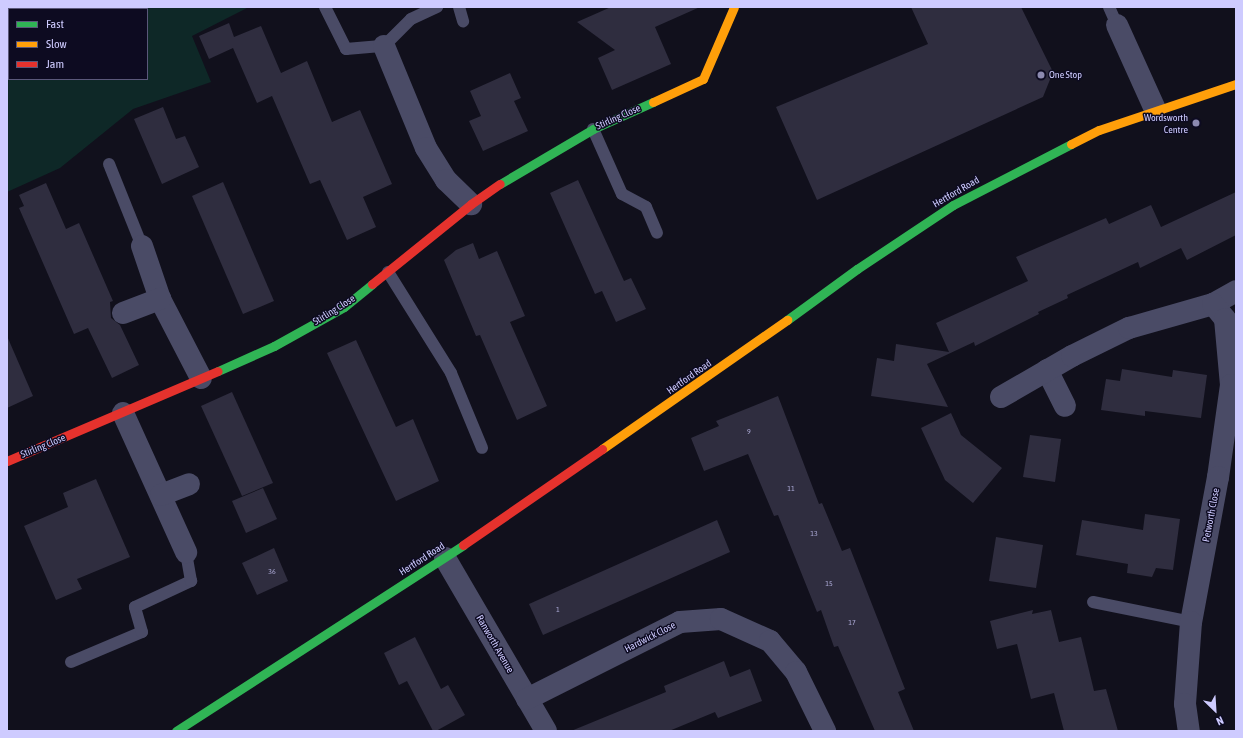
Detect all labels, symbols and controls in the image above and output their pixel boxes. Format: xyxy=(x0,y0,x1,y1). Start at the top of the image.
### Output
legend xyxy=(8,8,148,80)
text: Fast xyxy=(46,17,64,31)
text: Slow xyxy=(46,37,67,51)
text: Jam xyxy=(46,57,64,71)
place label: One Stop xyxy=(1049,69,1082,81)
marker: One Stop xyxy=(1036,70,1046,80)
street label: Stirling Close xyxy=(594,102,642,132)
place label: Wordsworth Centre xyxy=(1144,111,1188,134)
marker: Wordsworth Centre xyxy=(1191,118,1201,128)
street label: Hertford Road xyxy=(931,174,981,210)
street label: Stirling Close xyxy=(311,292,357,328)
street label: Hertford Road xyxy=(664,357,714,397)
house number: 9 xyxy=(747,427,751,437)
street label: Stirling Close xyxy=(19,432,67,460)
house number: 11 xyxy=(787,484,795,494)
street label: Petworth Close xyxy=(1200,487,1222,543)
house number: 13 xyxy=(810,529,818,539)
street label: Hertford Road xyxy=(397,540,447,578)
house number: 36 xyxy=(268,567,276,577)
house number: 15 xyxy=(825,579,833,589)
house number: 1 xyxy=(556,605,560,615)
street label: Ranworth Avenue xyxy=(474,613,516,675)
house number: 17 xyxy=(848,618,856,628)
street label: Hardwick Close xyxy=(622,619,678,655)
north arrow xyxy=(1195,690,1235,730)
text: N xyxy=(1215,714,1226,728)

